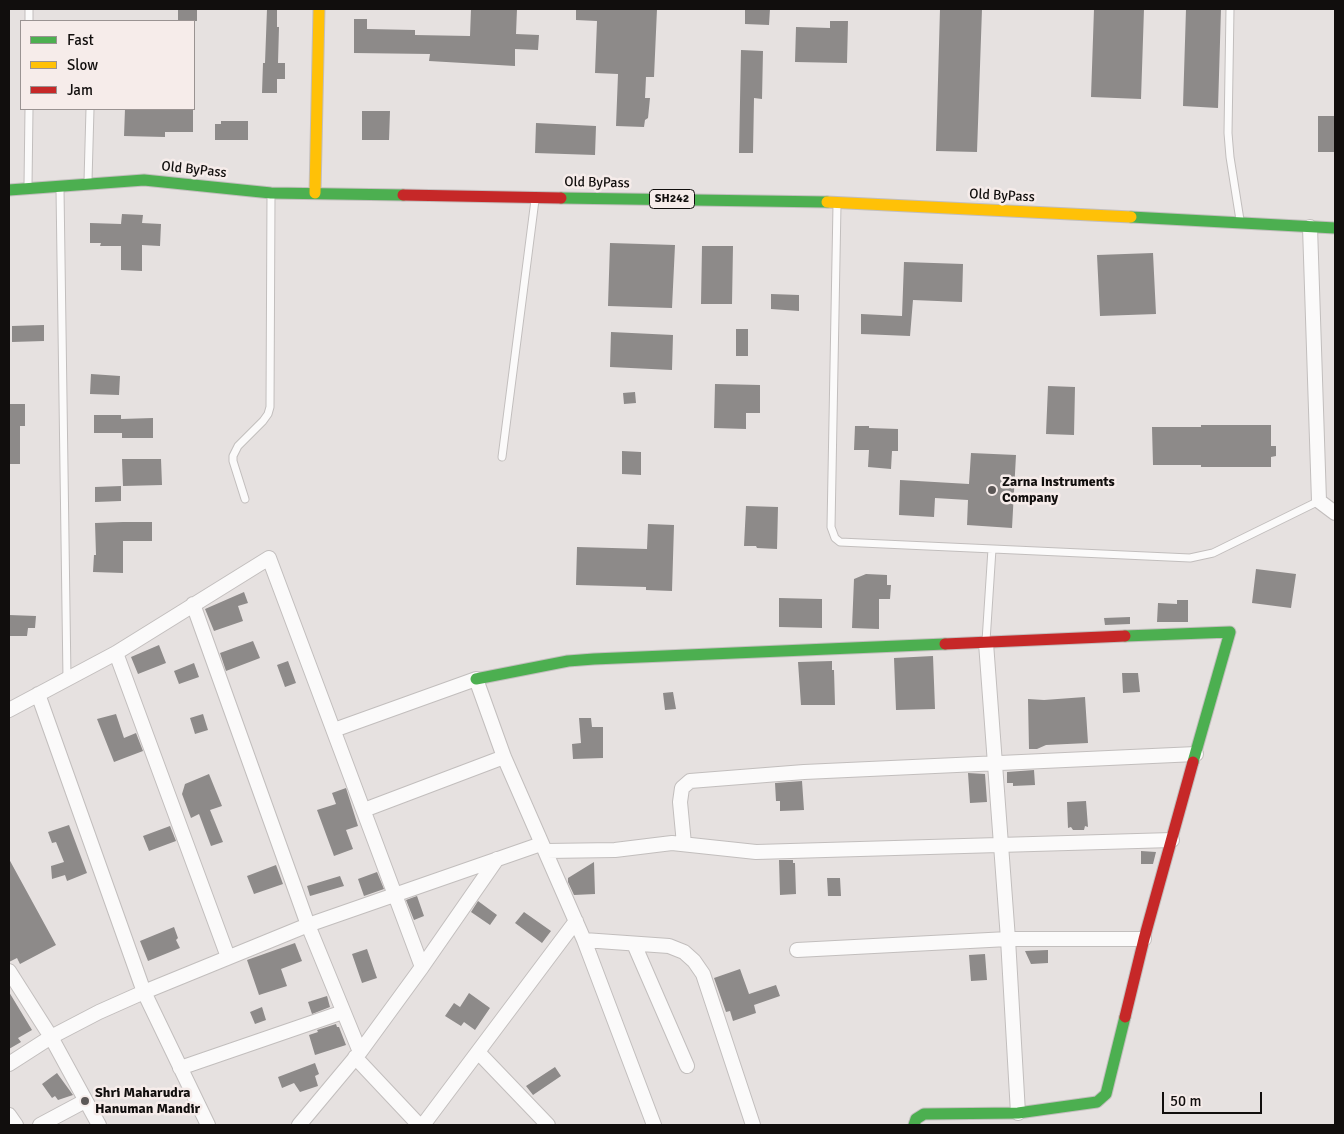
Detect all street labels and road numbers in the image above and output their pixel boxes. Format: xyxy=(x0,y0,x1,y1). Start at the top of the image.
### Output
street label: Old ByPass xyxy=(161,158,227,182)
street label: Old ByPass xyxy=(564,174,630,192)
street label: Old ByPass xyxy=(969,186,1035,206)
road number: SH242 xyxy=(650,190,694,208)

